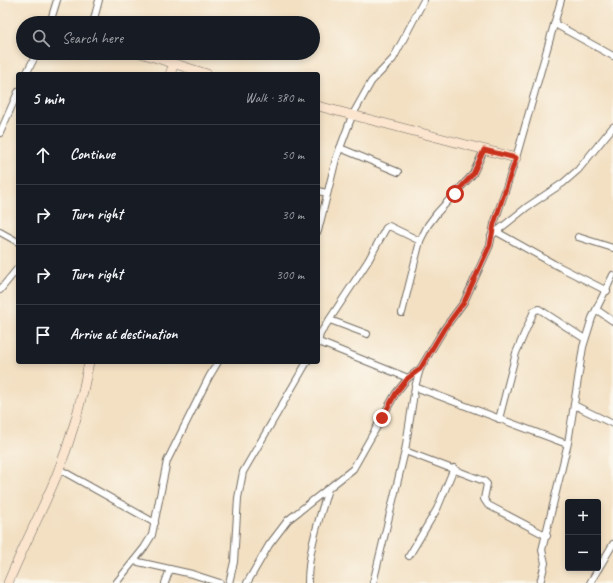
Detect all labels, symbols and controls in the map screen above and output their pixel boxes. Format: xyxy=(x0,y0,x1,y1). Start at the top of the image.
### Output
search box xyxy=(16,16,320,60)
icon: search xyxy=(30,27,52,49)
text: Search here xyxy=(62,29,123,48)
text: 5 min xyxy=(32,88,64,109)
text: Walk · 380 m xyxy=(245,90,304,106)
icon: ahead xyxy=(32,144,54,166)
text: Continue xyxy=(70,145,115,164)
text: 50 m xyxy=(282,147,304,163)
route start xyxy=(446,185,464,203)
icon: right xyxy=(32,204,54,226)
text: Turn right xyxy=(70,205,123,224)
text: 30 m xyxy=(282,207,304,223)
icon: right xyxy=(32,264,54,286)
text: Turn right xyxy=(70,265,123,284)
text: 300 m xyxy=(276,267,304,283)
icon: arrive xyxy=(32,324,54,346)
text: Arrive at destination xyxy=(70,325,177,344)
route end xyxy=(373,409,391,427)
map controls xyxy=(565,499,601,571)
button: + xyxy=(565,499,601,535)
button: − xyxy=(565,535,601,571)

